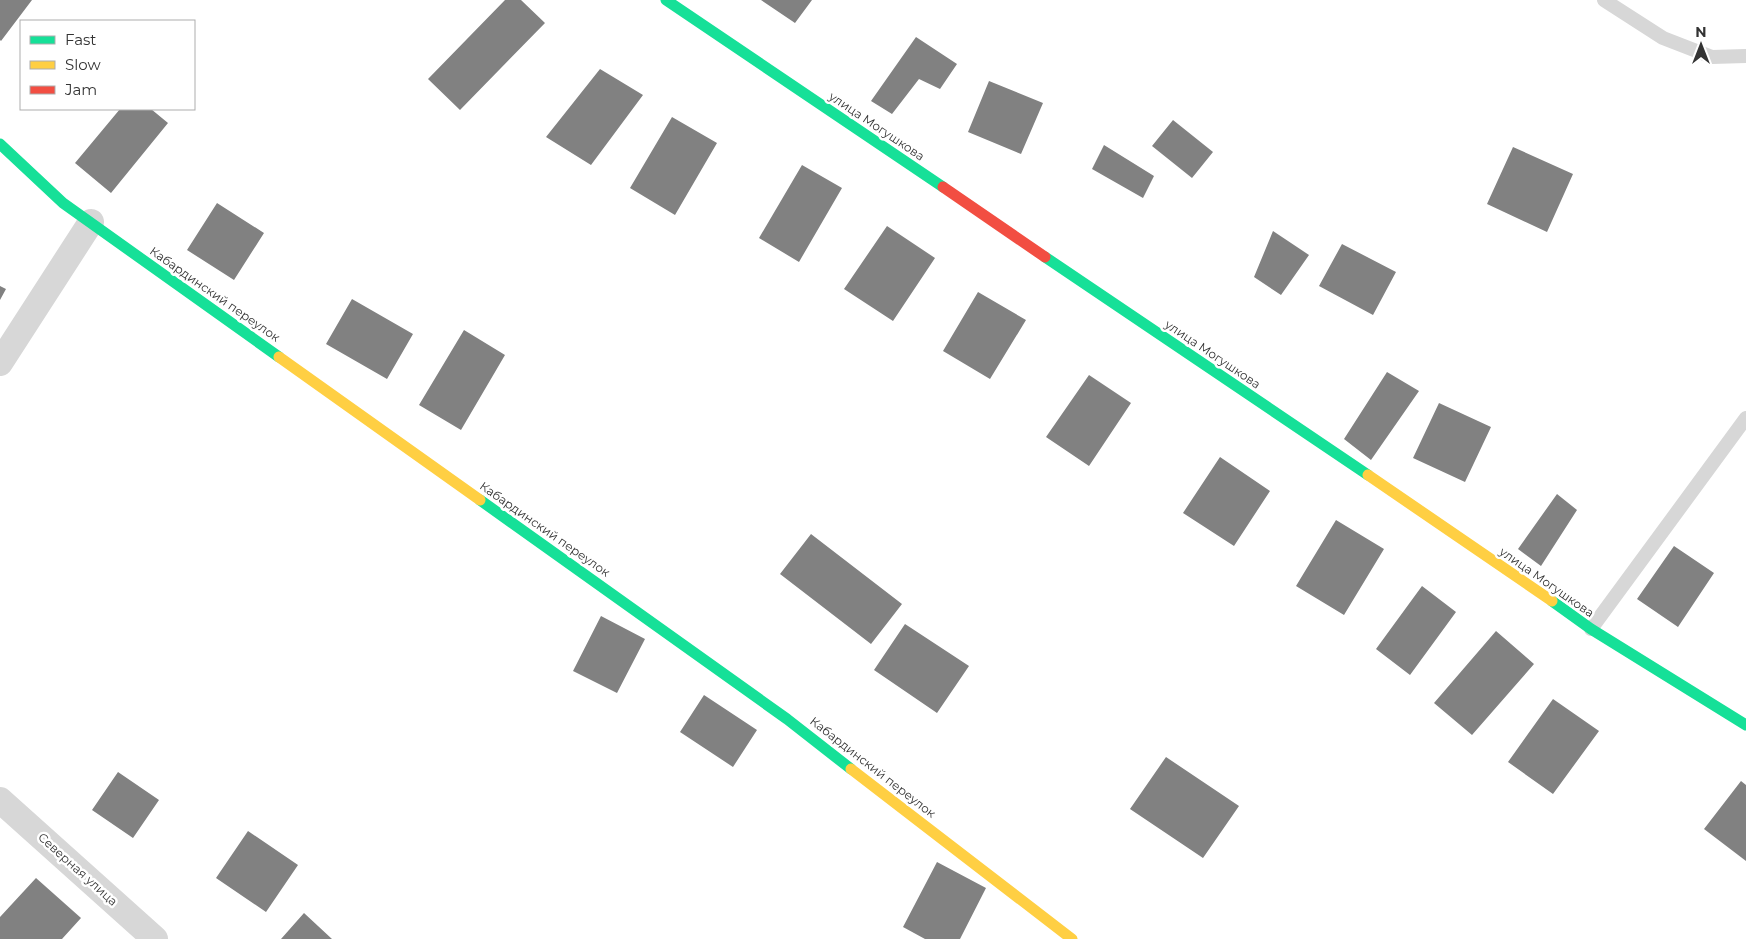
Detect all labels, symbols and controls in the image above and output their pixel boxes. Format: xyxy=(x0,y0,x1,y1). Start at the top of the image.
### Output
legend xyxy=(20,20,195,110)
north arrow xyxy=(1676,20,1726,70)
text: N xyxy=(1695,23,1707,41)
text: Fast xyxy=(65,30,96,49)
text: Slow xyxy=(65,55,101,74)
text: Jam xyxy=(64,80,97,99)
street label: улица Могушкова xyxy=(826,88,928,164)
street label: Кабардинский переулок xyxy=(147,243,283,345)
street label: улица Могушкова xyxy=(1162,316,1264,392)
street label: Кабардинский переулок xyxy=(477,478,613,580)
street label: улица Могушкова xyxy=(1496,543,1597,620)
street label: Кабардинский переулок xyxy=(807,713,939,821)
street label: Северная улица xyxy=(35,829,121,909)

